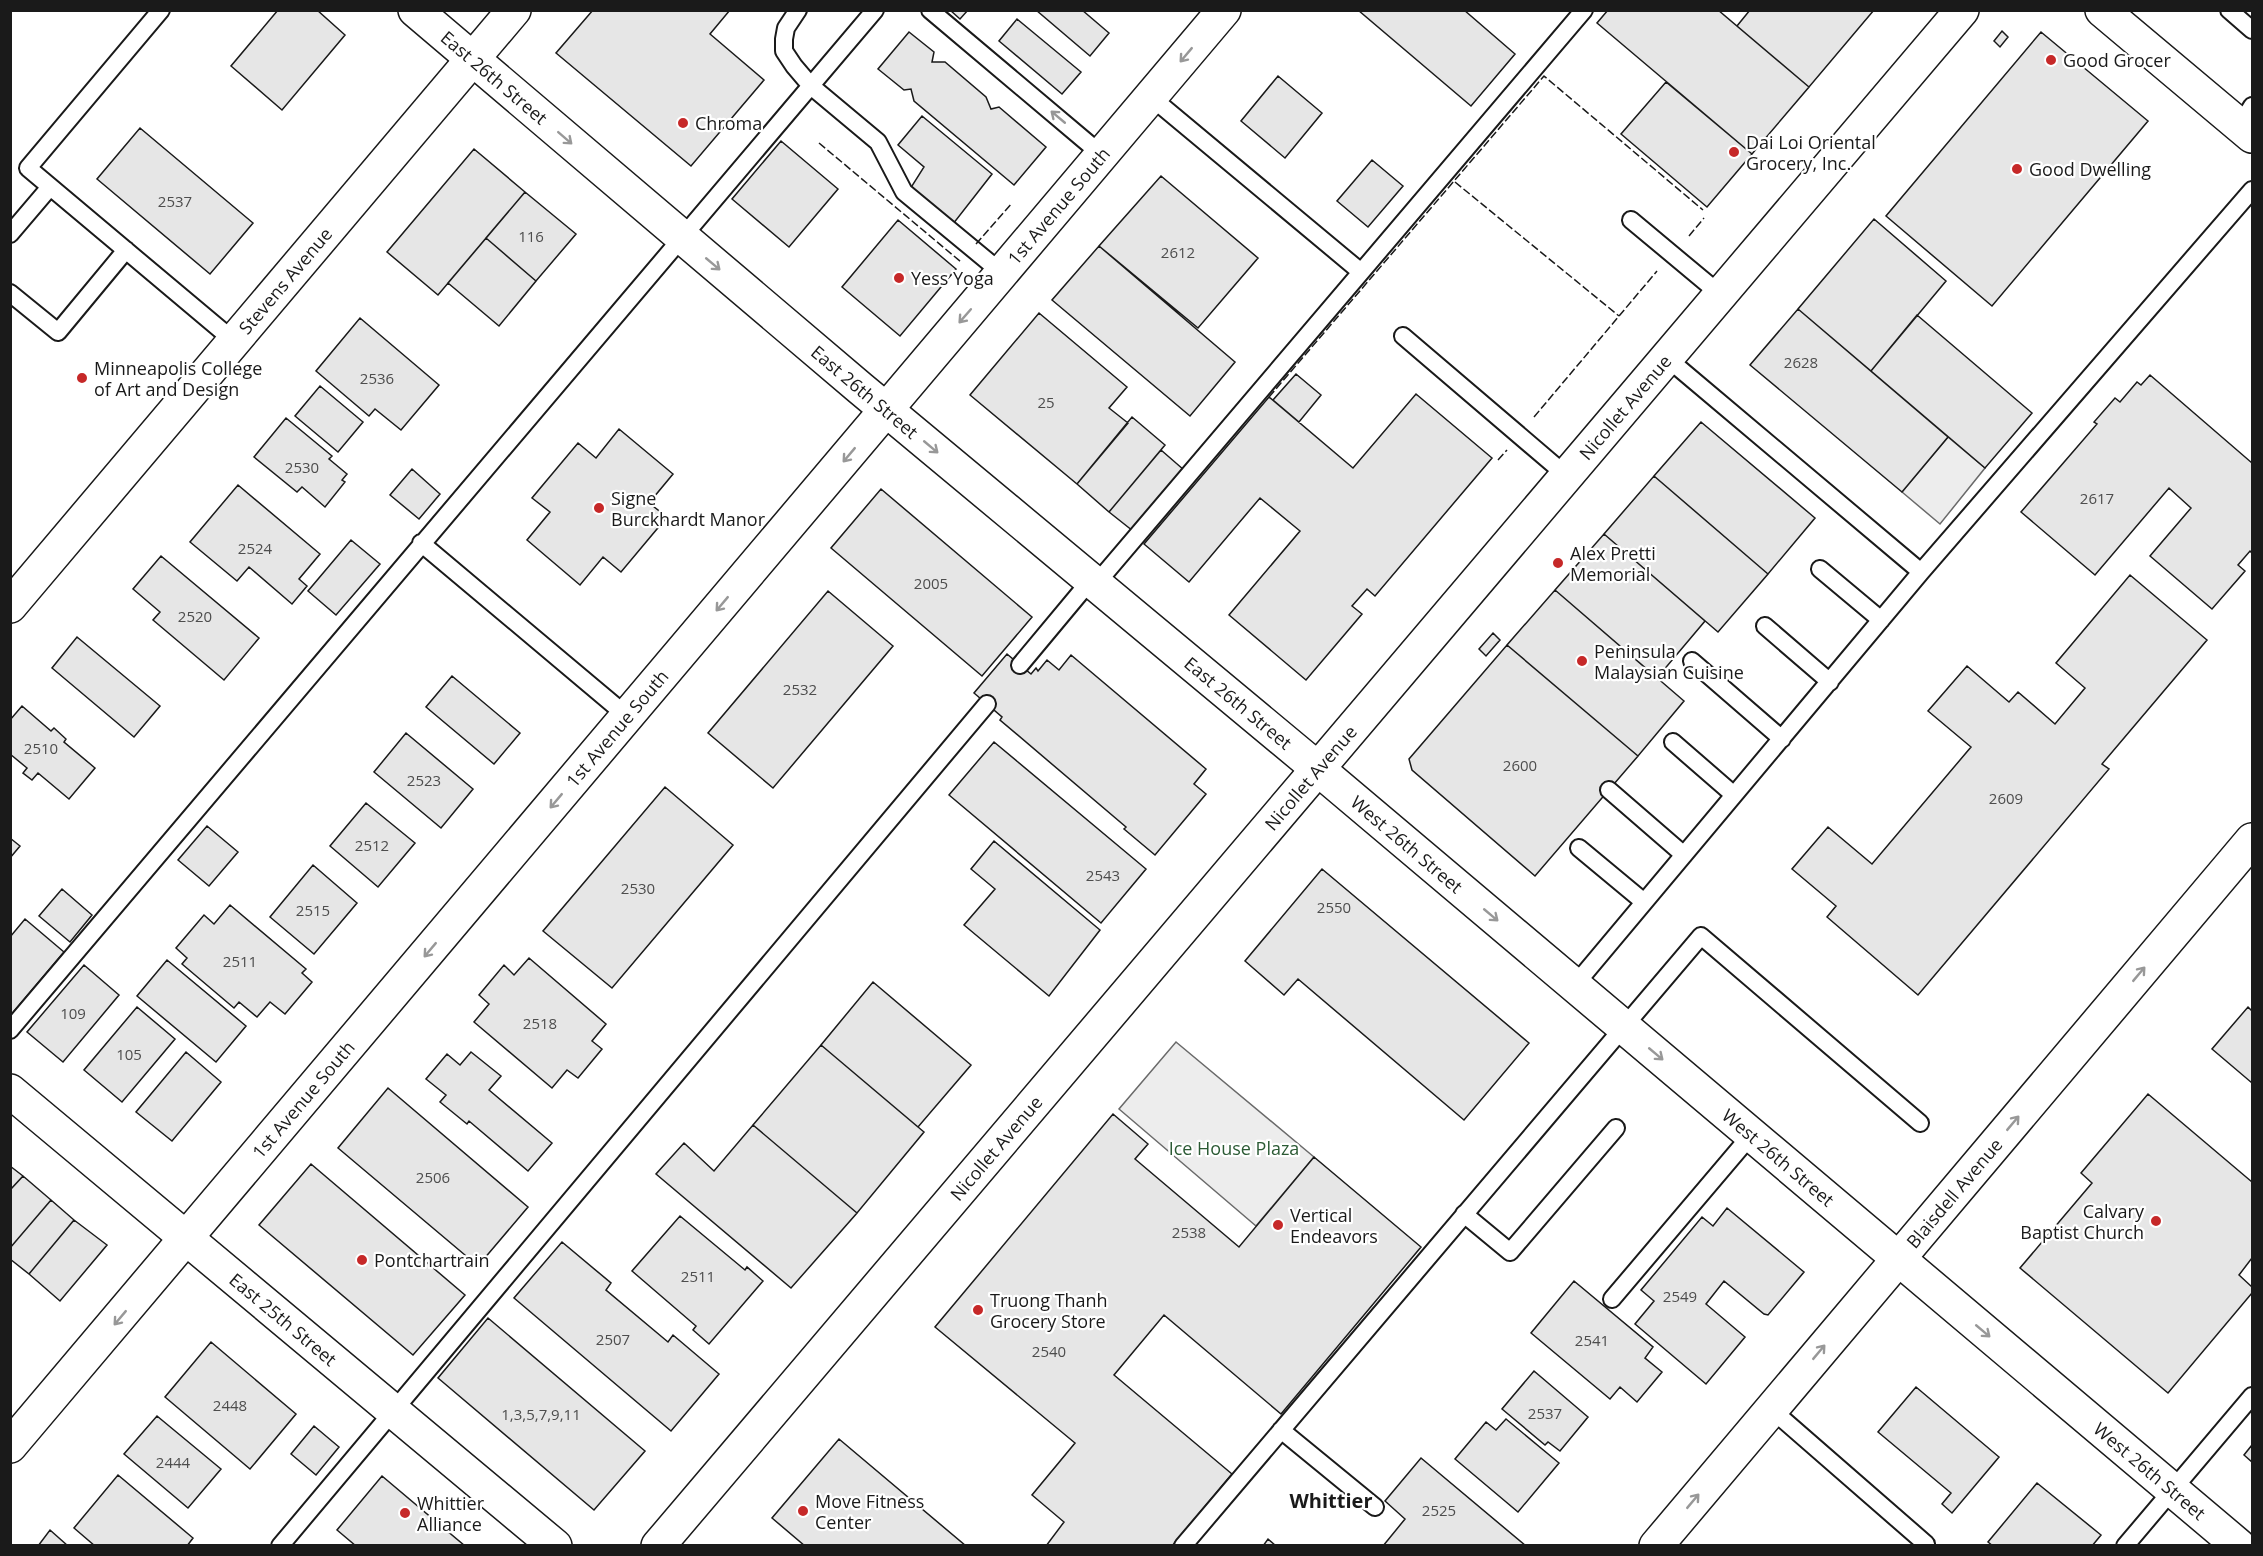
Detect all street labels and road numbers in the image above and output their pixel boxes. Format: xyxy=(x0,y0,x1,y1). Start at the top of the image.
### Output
street label: East 26th Street xyxy=(436,25,553,129)
street label: 1st Avenue South xyxy=(1002,142,1115,270)
street label: Stevens Avenue xyxy=(233,222,337,339)
street label: East 26th Street xyxy=(806,340,923,444)
street label: Nicollet Avenue xyxy=(1573,350,1676,465)
street label: East 26th Street xyxy=(1180,651,1297,754)
street label: 1st Avenue South xyxy=(560,664,673,792)
street label: Nicollet Avenue xyxy=(1259,720,1362,835)
street label: West 26th Street xyxy=(1346,790,1468,898)
street label: 1st Avenue South xyxy=(247,1036,360,1163)
street label: Nicollet Avenue xyxy=(944,1091,1047,1206)
street label: West 26th Street xyxy=(1717,1103,1839,1212)
street label: Blaisdell Avenue xyxy=(1901,1133,2007,1253)
street label: East 25th Street xyxy=(225,1267,342,1371)
street label: West 26th Street xyxy=(2089,1417,2211,1525)

